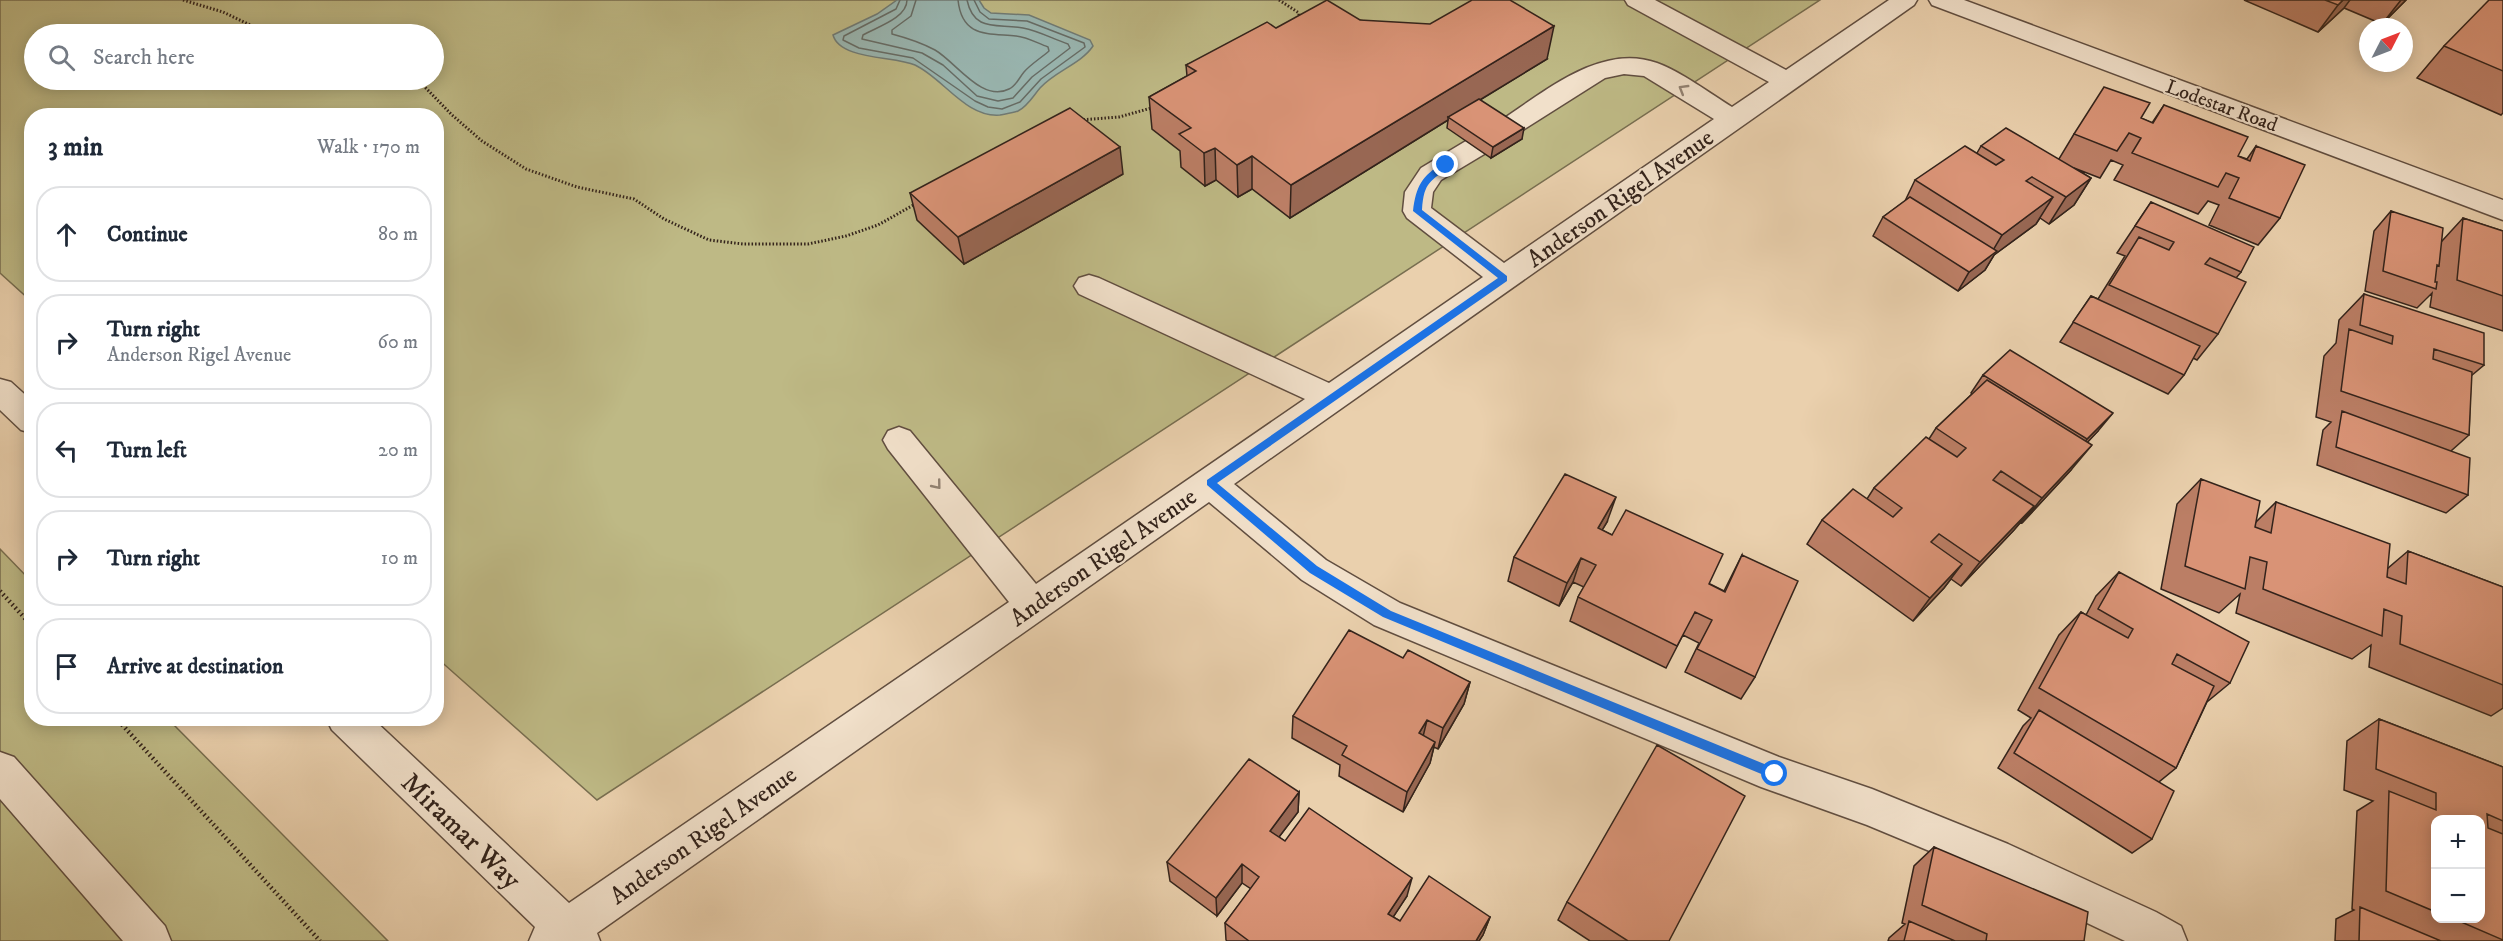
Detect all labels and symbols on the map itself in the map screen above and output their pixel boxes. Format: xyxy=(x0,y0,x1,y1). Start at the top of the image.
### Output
north arrow xyxy=(2359,18,2413,72)
street label: Lodestar Road xyxy=(2162,75,2281,138)
one-way arrow xyxy=(1679,84,1689,96)
street label: Anderson Rigel Avenue xyxy=(1521,123,1720,275)
route end xyxy=(1432,151,1458,177)
one-way arrow xyxy=(929,478,940,489)
street label: Anderson Rigel Avenue xyxy=(1004,482,1203,634)
street label: Anderson Rigel Avenue xyxy=(604,760,803,912)
route start xyxy=(1761,760,1787,786)
street label: Miramar Way xyxy=(394,765,529,897)

